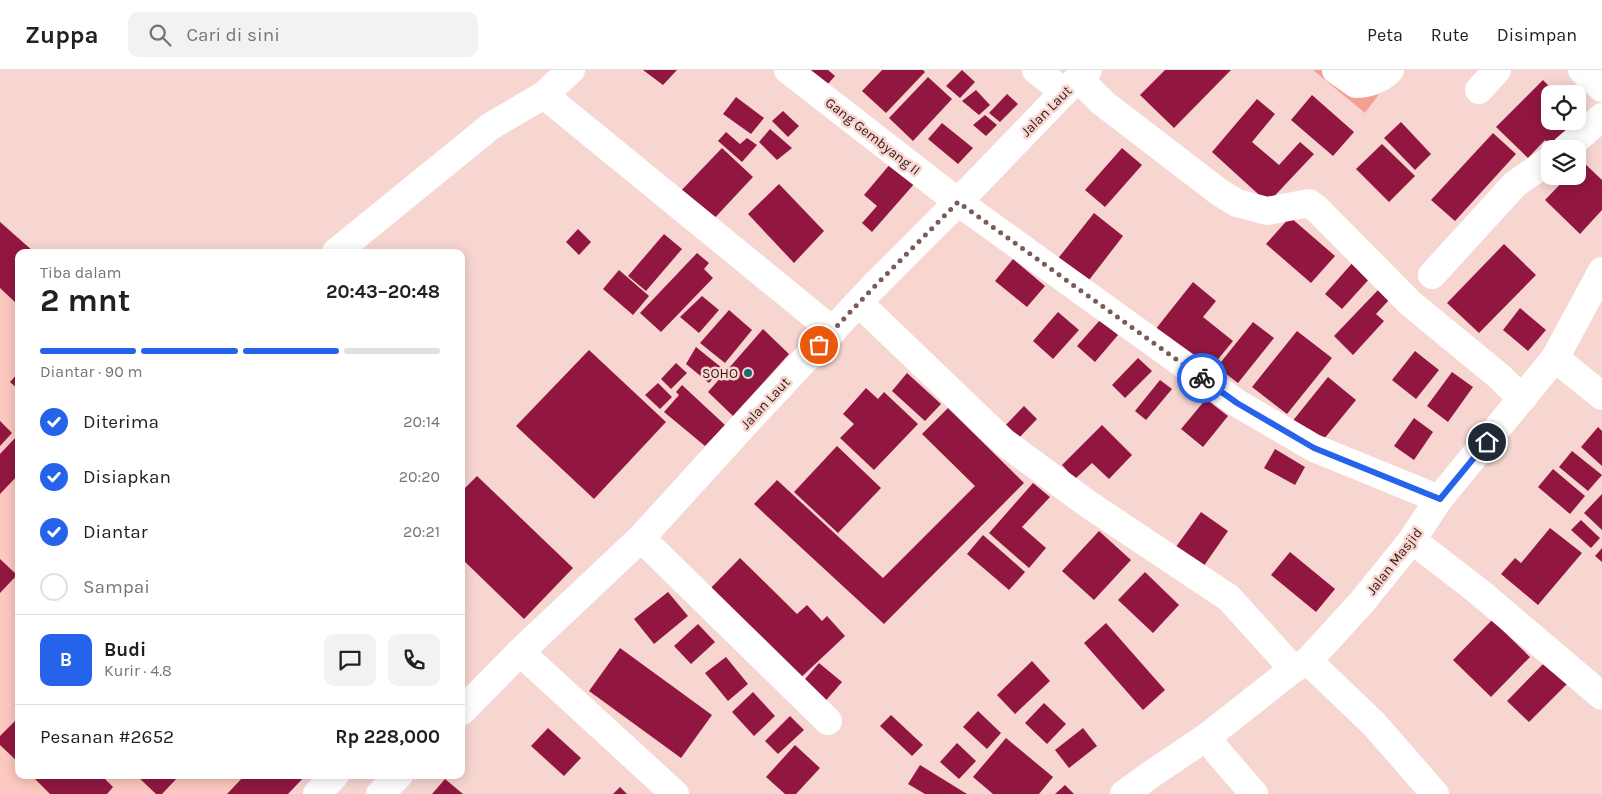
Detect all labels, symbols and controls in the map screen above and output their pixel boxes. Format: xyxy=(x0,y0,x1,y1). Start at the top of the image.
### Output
search box xyxy=(128,12,478,57)
text: Zuppa xyxy=(25,21,98,49)
icon: search xyxy=(146,21,174,49)
text: Cari di sini xyxy=(186,24,280,46)
text: Peta xyxy=(1367,24,1403,46)
text: Rute xyxy=(1431,24,1469,46)
text: Disimpan xyxy=(1497,24,1577,46)
street label: Jalan Laut xyxy=(1017,82,1075,140)
map controls xyxy=(1541,85,1586,185)
button: locate xyxy=(1541,85,1586,130)
street label: Gang Gembyang II xyxy=(822,94,924,179)
button: layers xyxy=(1541,140,1586,185)
text: Tiba dalam xyxy=(40,263,121,282)
text: 20:43–20:48 xyxy=(326,281,440,303)
text: 2 mnt xyxy=(40,282,130,319)
pin xyxy=(798,324,840,366)
icon: bag xyxy=(805,331,833,359)
courier xyxy=(1177,353,1227,403)
text: Diantar · 90 m xyxy=(40,362,142,381)
icon: bike xyxy=(1188,364,1216,392)
place label: SOHO xyxy=(702,365,738,382)
marker: SOHO xyxy=(742,367,754,379)
street label: Jalan Laut xyxy=(737,374,794,433)
icon: check xyxy=(40,408,68,436)
text: Diterima xyxy=(83,411,159,433)
text: 20:14 xyxy=(403,412,440,431)
pin xyxy=(1466,421,1508,463)
icon: home xyxy=(1473,428,1501,456)
icon: check xyxy=(40,463,68,491)
text: Disiapkan xyxy=(83,466,171,488)
text: 20:20 xyxy=(399,467,440,486)
icon: check xyxy=(40,518,68,546)
text: Diantar xyxy=(83,521,148,543)
text: 20:21 xyxy=(403,522,440,541)
street label: Jalan Masjid xyxy=(1363,524,1426,598)
text: Sampai xyxy=(83,576,150,598)
button: chat xyxy=(324,634,376,686)
button: phone xyxy=(388,634,440,686)
text: Budi xyxy=(104,639,146,661)
text: B xyxy=(60,649,72,671)
text: Kurir · 4.8 xyxy=(104,661,172,680)
text: Pesanan #2652 xyxy=(40,726,174,748)
text: Rp 228,000 xyxy=(335,726,440,748)

